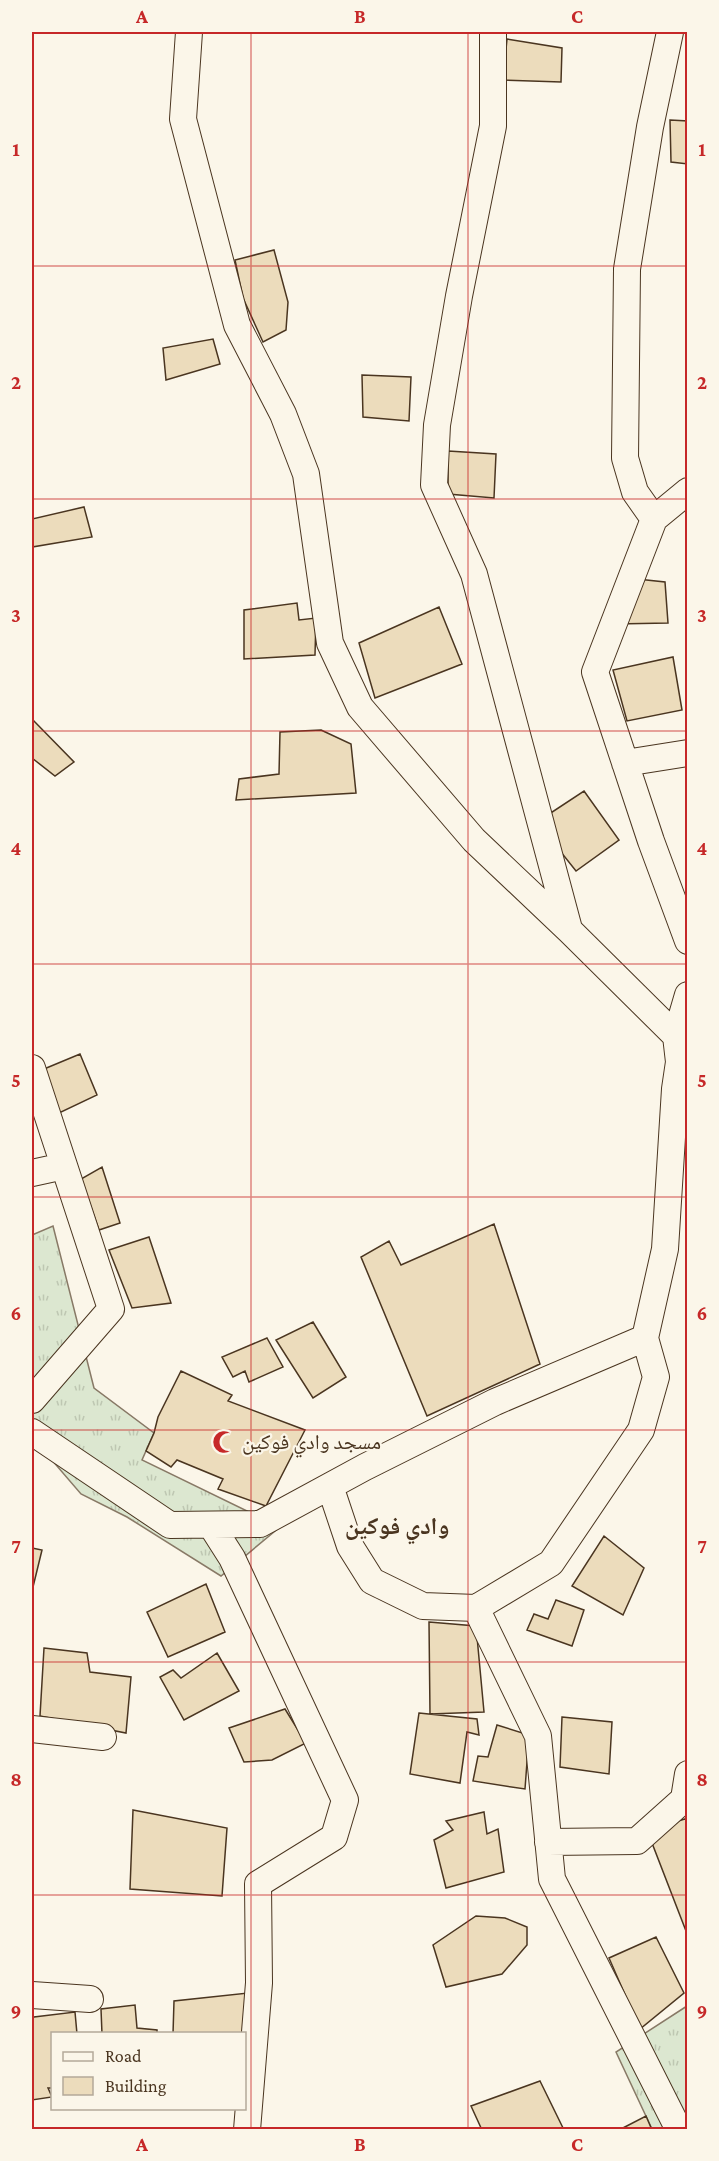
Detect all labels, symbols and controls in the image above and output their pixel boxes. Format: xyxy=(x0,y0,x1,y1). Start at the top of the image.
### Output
text: A xyxy=(135,5,149,27)
text: B xyxy=(354,5,366,27)
text: C xyxy=(571,5,583,27)
text: 1 xyxy=(12,138,20,160)
text: 1 xyxy=(698,138,706,160)
text: 2 xyxy=(11,371,21,393)
text: 2 xyxy=(697,371,707,393)
text: 3 xyxy=(11,604,21,626)
text: 3 xyxy=(697,604,707,626)
text: 4 xyxy=(11,837,22,859)
text: 4 xyxy=(697,837,708,859)
text: 5 xyxy=(11,1069,21,1091)
text: 5 xyxy=(697,1069,707,1091)
text: 6 xyxy=(11,1302,21,1324)
text: 6 xyxy=(697,1302,707,1324)
mosque icon: مسجد وادي فوكين xyxy=(211,1429,237,1455)
place label: مسجد وادي فوكين xyxy=(242,1430,381,1458)
district label: وادي فوكين xyxy=(345,1512,449,1545)
text: 7 xyxy=(11,1535,21,1557)
text: 7 xyxy=(697,1535,707,1557)
text: 8 xyxy=(10,1768,22,1790)
text: 8 xyxy=(696,1768,708,1790)
text: 9 xyxy=(11,2000,21,2022)
text: 9 xyxy=(697,2000,707,2022)
legend xyxy=(51,2032,246,2110)
text: Road xyxy=(105,2046,142,2066)
text: Building xyxy=(105,2076,167,2096)
text: A xyxy=(135,2133,149,2155)
text: B xyxy=(354,2133,366,2155)
text: C xyxy=(571,2133,583,2155)

